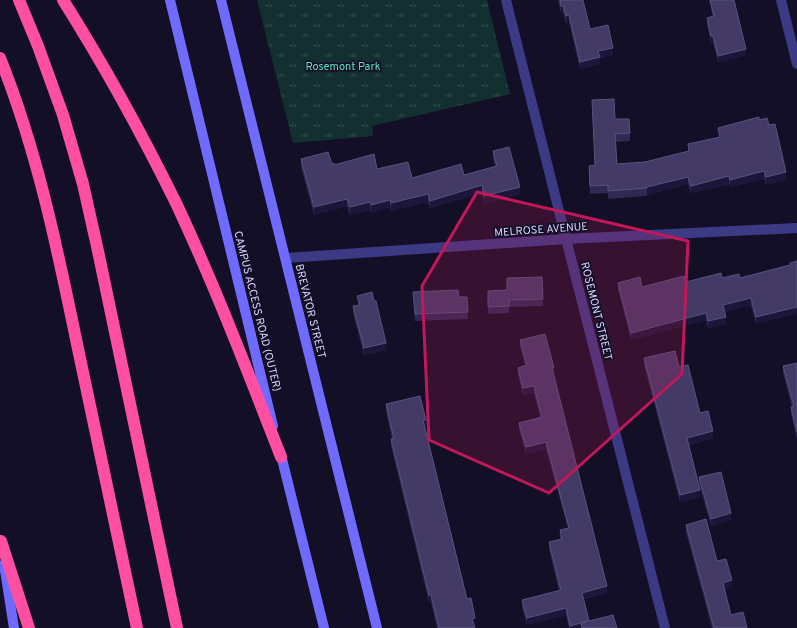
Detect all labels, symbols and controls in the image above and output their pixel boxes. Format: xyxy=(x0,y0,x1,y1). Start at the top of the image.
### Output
park label: Rosemont Park xyxy=(305,60,381,74)
street label: MELROSE AVENUE xyxy=(494,220,588,240)
street label: CAMPUS ACCESS ROAD (OUTER) xyxy=(230,230,284,393)
street label: ROSEMONT STREET xyxy=(577,260,615,362)
street label: BREVATOR STREET xyxy=(292,263,329,360)

